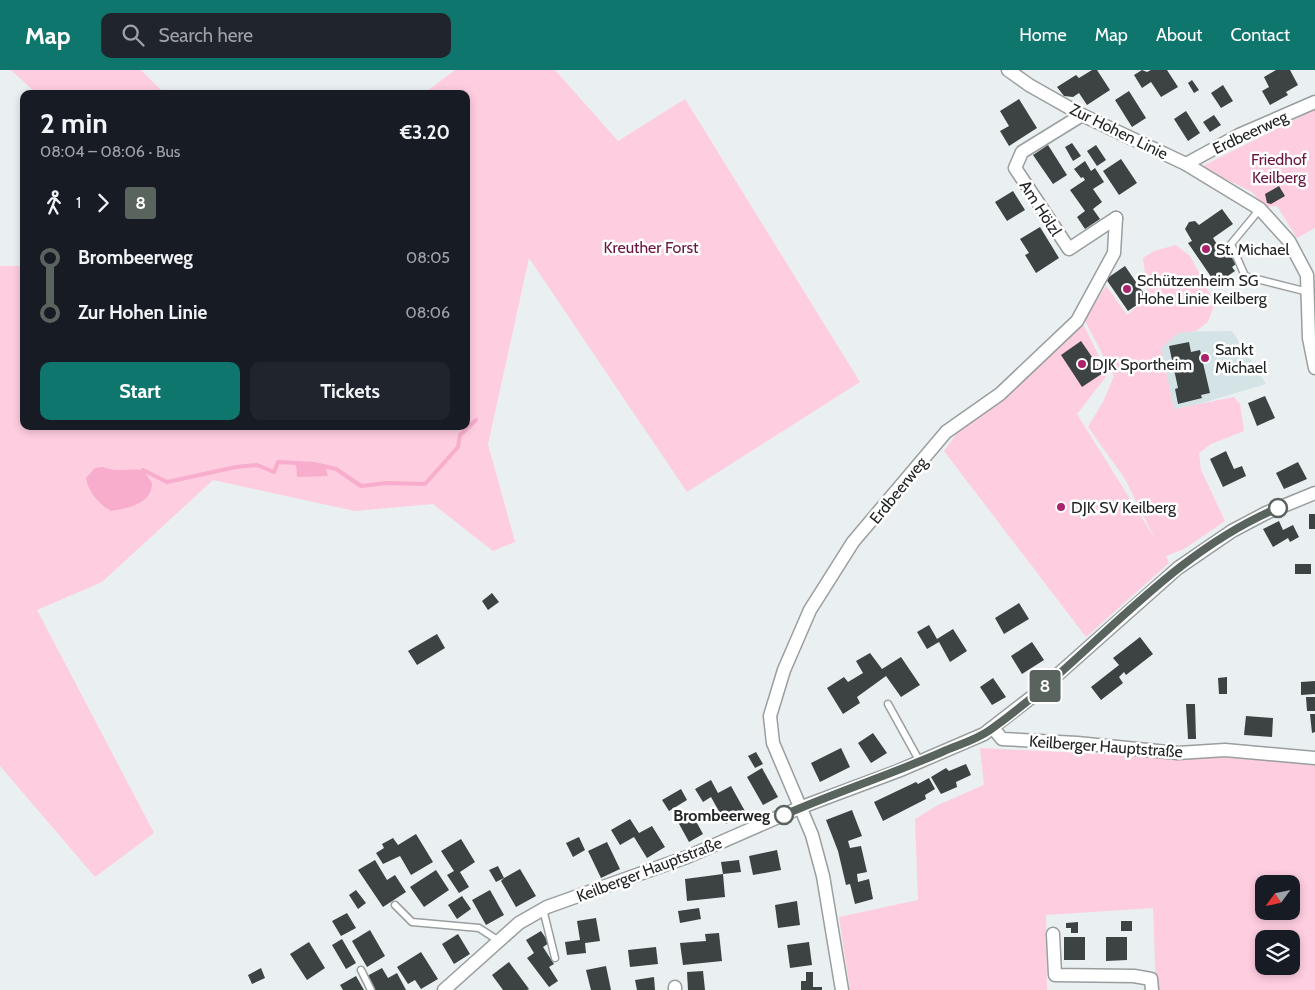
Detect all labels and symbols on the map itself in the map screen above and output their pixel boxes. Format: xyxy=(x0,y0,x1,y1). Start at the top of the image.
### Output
street label: Zur Hohen Linie xyxy=(1067,100,1171,163)
street label: Erdbeerweg xyxy=(1210,106,1292,158)
park label: Friedhof Keilberg xyxy=(1251,150,1308,187)
street label: Am Hölzl xyxy=(1016,177,1066,240)
park label: Kreuther Forst xyxy=(604,238,699,257)
place label: St. Michael xyxy=(1216,240,1289,259)
marker: St. Michael xyxy=(1200,243,1212,255)
place label: Schützenheim SG Hohe Linie Keilberg xyxy=(1137,271,1268,308)
marker: Schützenheim SG Hohe Linie Keilberg xyxy=(1121,283,1133,295)
place label: Sankt Michael xyxy=(1215,340,1267,377)
marker: Sankt Michael xyxy=(1199,352,1211,364)
place label: DJK Sportheim xyxy=(1092,355,1192,374)
marker: DJK Sportheim xyxy=(1076,358,1088,370)
street label: Erdbeerweg xyxy=(866,452,932,528)
place label: DJK SV Keilberg xyxy=(1071,498,1177,517)
unlabelled marker xyxy=(1268,498,1288,518)
marker: DJK SV Keilberg xyxy=(1055,501,1067,513)
line badge: 8 xyxy=(1029,670,1061,702)
street label: Keilberger Hauptstraße xyxy=(1028,732,1183,761)
marker: Brombeerweg xyxy=(774,805,794,825)
place label: Brombeerweg xyxy=(673,806,770,825)
street label: Keilberger Hauptstraße xyxy=(574,833,725,906)
north arrow xyxy=(1255,875,1300,920)

